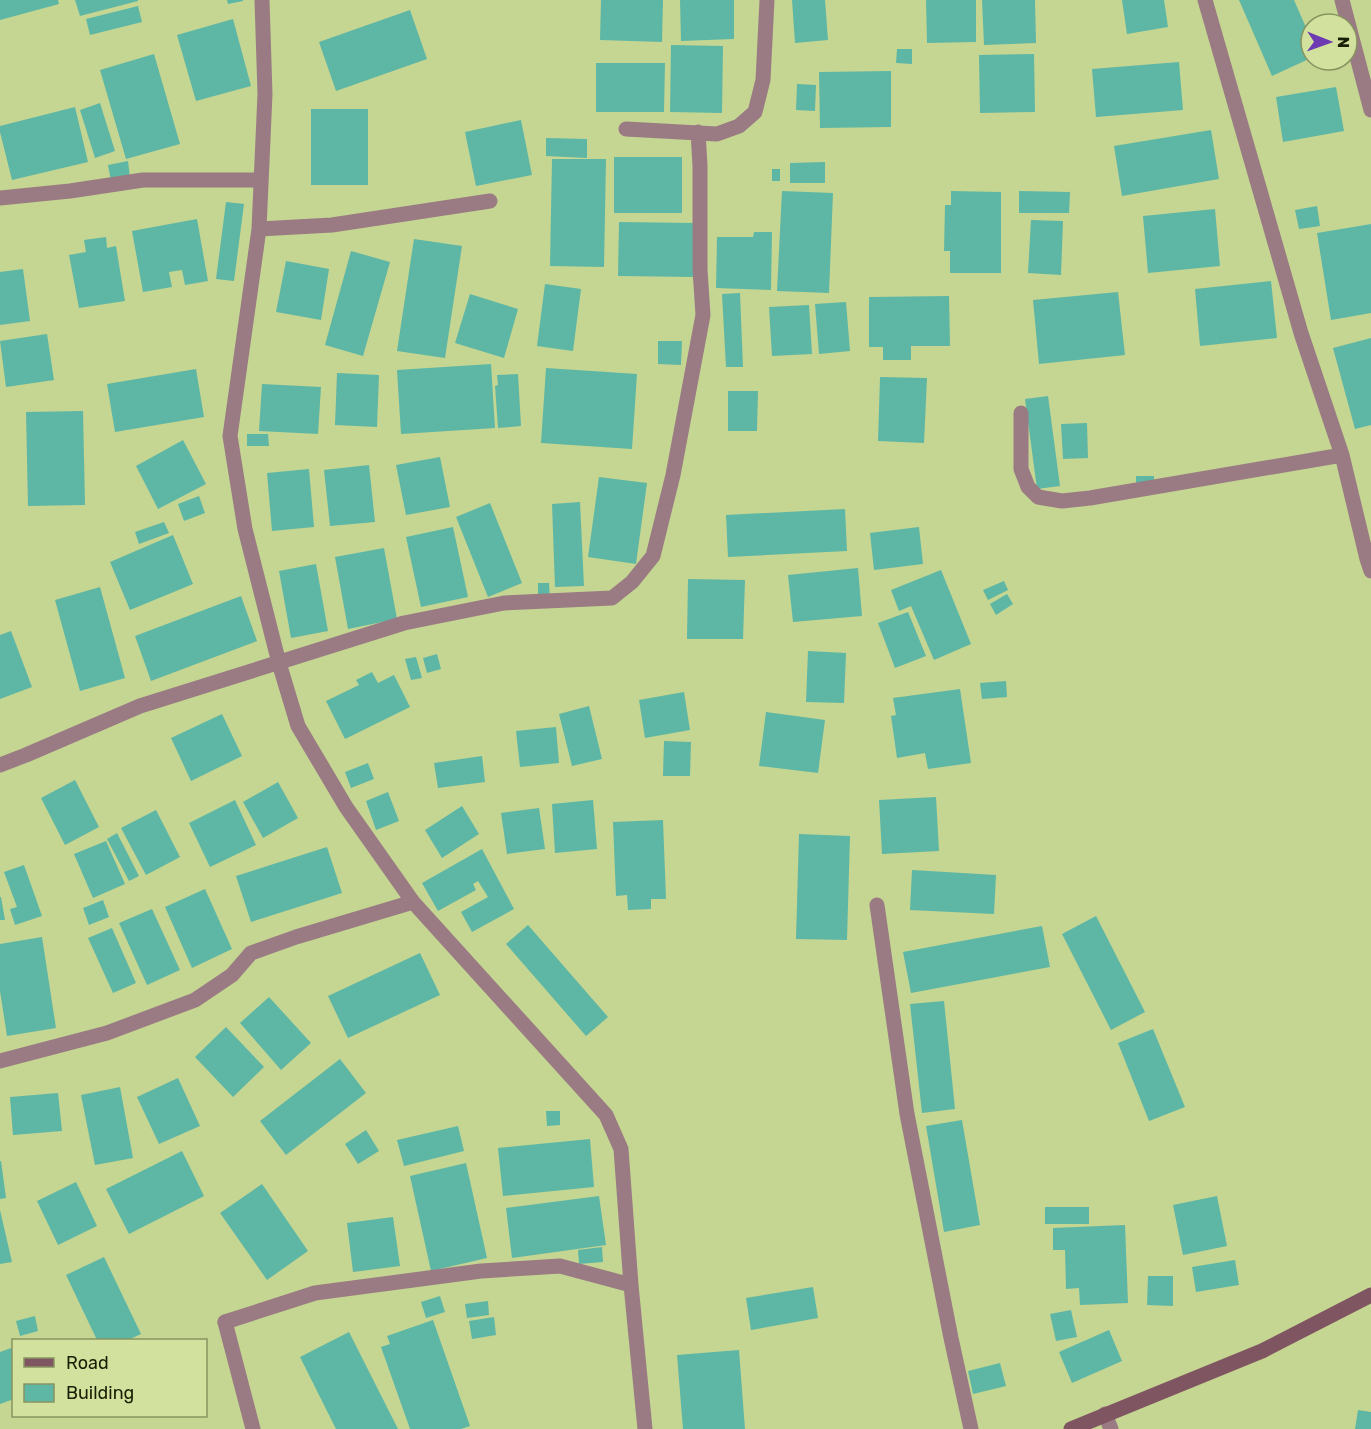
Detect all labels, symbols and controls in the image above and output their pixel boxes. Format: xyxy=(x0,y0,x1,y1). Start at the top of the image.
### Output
north arrow xyxy=(1299,12,1359,72)
text: N xyxy=(1334,36,1353,48)
legend xyxy=(12,1339,207,1417)
text: Road xyxy=(66,1352,109,1374)
text: Building xyxy=(66,1382,134,1404)

